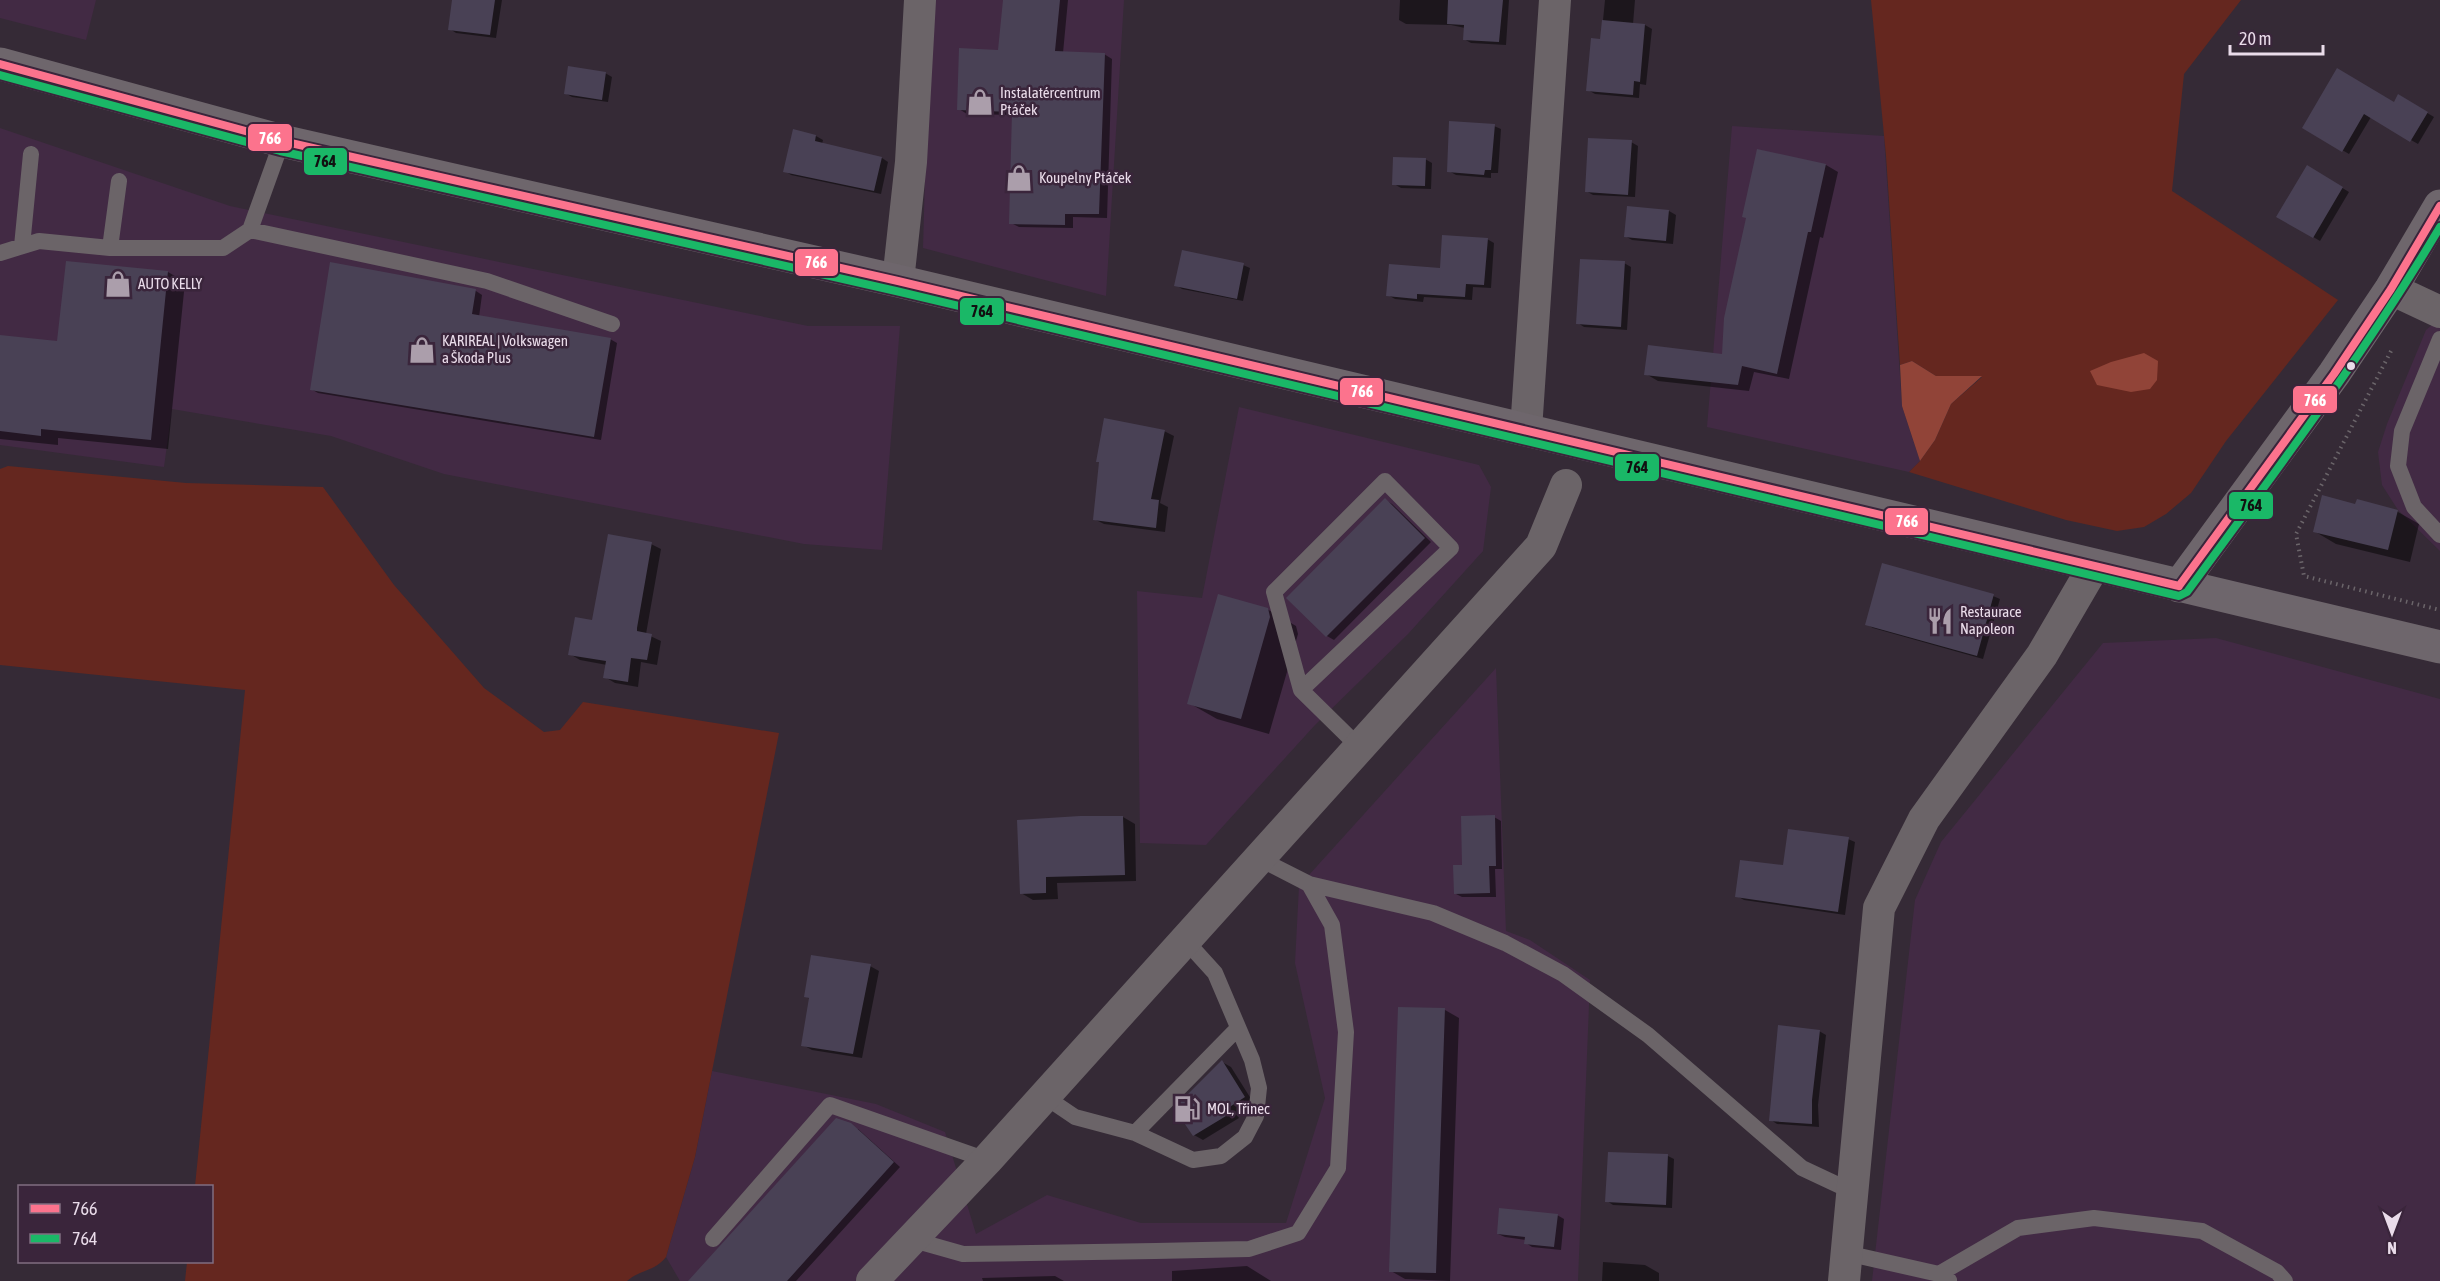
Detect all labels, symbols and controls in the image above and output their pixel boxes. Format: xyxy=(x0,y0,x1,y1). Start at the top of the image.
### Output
scale bar xyxy=(2230,18,2323,56)
text: 20 m xyxy=(2239,28,2271,49)
place label: Instalatércentrum Ptáček xyxy=(1000,84,1100,118)
shop icon: Instalatércentrum Ptáček xyxy=(965,87,995,117)
line badge: 766 xyxy=(247,123,293,152)
text: 766 xyxy=(259,129,282,147)
line badge: 764 xyxy=(303,147,348,176)
text: 764 xyxy=(314,152,337,170)
shop icon: Koupelny Ptáček xyxy=(1004,163,1034,193)
place label: Koupelny Ptáček xyxy=(1039,169,1132,186)
line badge: 766 xyxy=(794,248,839,277)
text: 766 xyxy=(805,253,828,271)
shop icon: AUTO KELLY xyxy=(103,269,133,299)
place label: AUTO KELLY xyxy=(138,275,203,292)
line badge: 764 xyxy=(959,297,1005,326)
text: 764 xyxy=(971,302,994,320)
place label: KARIREAL | Volkswagen a Škoda Plus xyxy=(442,332,568,366)
shop icon: KARIREAL | Volkswagen a Škoda Plus xyxy=(407,335,437,365)
unlabelled marker xyxy=(2345,360,2357,372)
line badge: 766 xyxy=(1339,377,1384,406)
text: 766 xyxy=(1351,382,1374,400)
line badge: 766 xyxy=(2292,385,2338,414)
text: 766 xyxy=(2304,391,2327,409)
line badge: 764 xyxy=(1614,453,1660,482)
text: 764 xyxy=(1626,458,1649,476)
line badge: 764 xyxy=(2228,491,2274,520)
text: 764 xyxy=(2240,496,2263,514)
line badge: 766 xyxy=(1884,507,1929,536)
text: 766 xyxy=(1896,512,1919,530)
place label: Restaurace Napoleon xyxy=(1960,603,2022,637)
restaurant icon: Restaurace Napoleon xyxy=(1925,606,1955,636)
fuel station icon: MOL, Třinec xyxy=(1172,1094,1202,1124)
place label: MOL, Třinec xyxy=(1207,1100,1270,1117)
legend xyxy=(18,1185,213,1263)
text: 766 xyxy=(72,1198,97,1219)
north arrow xyxy=(2362,1203,2422,1263)
text: 764 xyxy=(72,1228,97,1249)
text: N xyxy=(2387,1239,2397,1257)

